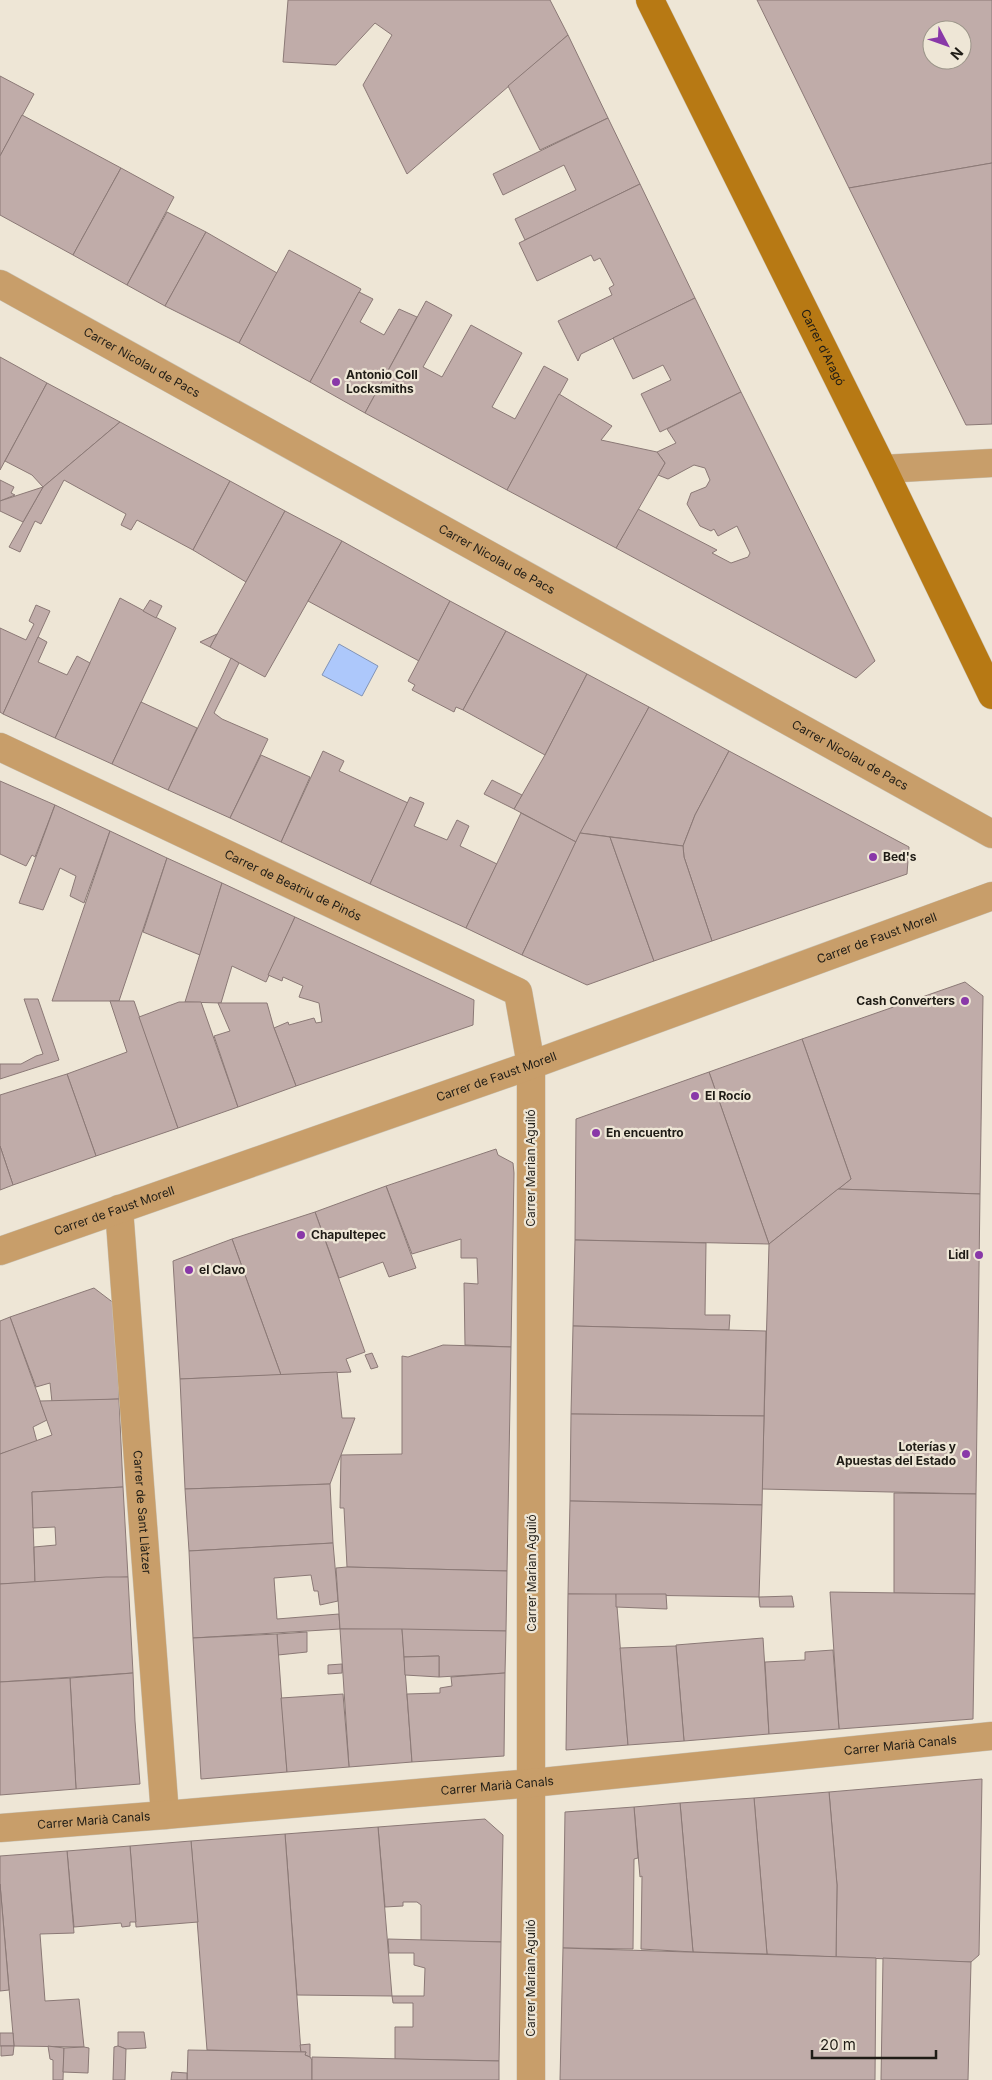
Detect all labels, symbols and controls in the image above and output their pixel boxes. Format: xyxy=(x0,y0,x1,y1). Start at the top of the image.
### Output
north arrow xyxy=(922,20,972,70)
text: N xyxy=(947,44,967,63)
street label: Carrer d'Aragó xyxy=(798,306,848,388)
street label: Carrer Nicolau de Pacs xyxy=(81,324,203,400)
place label: Antonio Coll Locksmiths xyxy=(346,367,418,396)
marker: Antonio Coll Locksmiths xyxy=(330,376,342,388)
street label: Carrer Nicolau de Pacs xyxy=(436,521,558,597)
street label: Carrer Nicolau de Pacs xyxy=(789,717,911,793)
street label: Carrer de Beatriu de Pinós xyxy=(222,846,364,924)
place label: Bed's xyxy=(883,849,917,864)
marker: Bed's xyxy=(867,851,879,863)
street label: Carrer de Faust Morell xyxy=(815,909,939,967)
place label: Cash Converters xyxy=(856,993,955,1008)
marker: Cash Converters xyxy=(959,995,971,1007)
street label: Carrer de Faust Morell xyxy=(434,1048,558,1105)
place label: El Rocío xyxy=(705,1088,751,1103)
marker: El Rocío xyxy=(689,1090,701,1102)
street label: Carrer Marian Aguiló xyxy=(523,1109,538,1227)
place label: En encuentro xyxy=(606,1125,684,1140)
marker: En encuentro xyxy=(590,1127,602,1139)
street label: Carrer de Faust Morell xyxy=(52,1183,176,1239)
place label: Chapultepec xyxy=(311,1227,386,1242)
marker: Chapultepec xyxy=(295,1229,307,1241)
place label: Lidl xyxy=(948,1247,969,1262)
marker: Lidl xyxy=(973,1249,985,1261)
place label: el Clavo xyxy=(199,1262,245,1277)
marker: el Clavo xyxy=(183,1264,195,1276)
place label: Loterías y Apuestas del Estado xyxy=(836,1439,957,1468)
marker: Loterías y Apuestas del Estado xyxy=(960,1448,972,1460)
street label: Carrer de Sant Llàtzer xyxy=(130,1449,155,1575)
street label: Carrer Marian Aguiló xyxy=(524,1514,539,1632)
street label: Carrer Marià Canals xyxy=(843,1732,957,1758)
street label: Carrer Marià Canals xyxy=(440,1773,554,1798)
street label: Carrer Marià Canals xyxy=(37,1808,151,1832)
street label: Carrer Marian Aguiló xyxy=(523,1919,538,2037)
scale bar xyxy=(812,2028,936,2060)
text: 20 m xyxy=(820,2035,856,2054)

